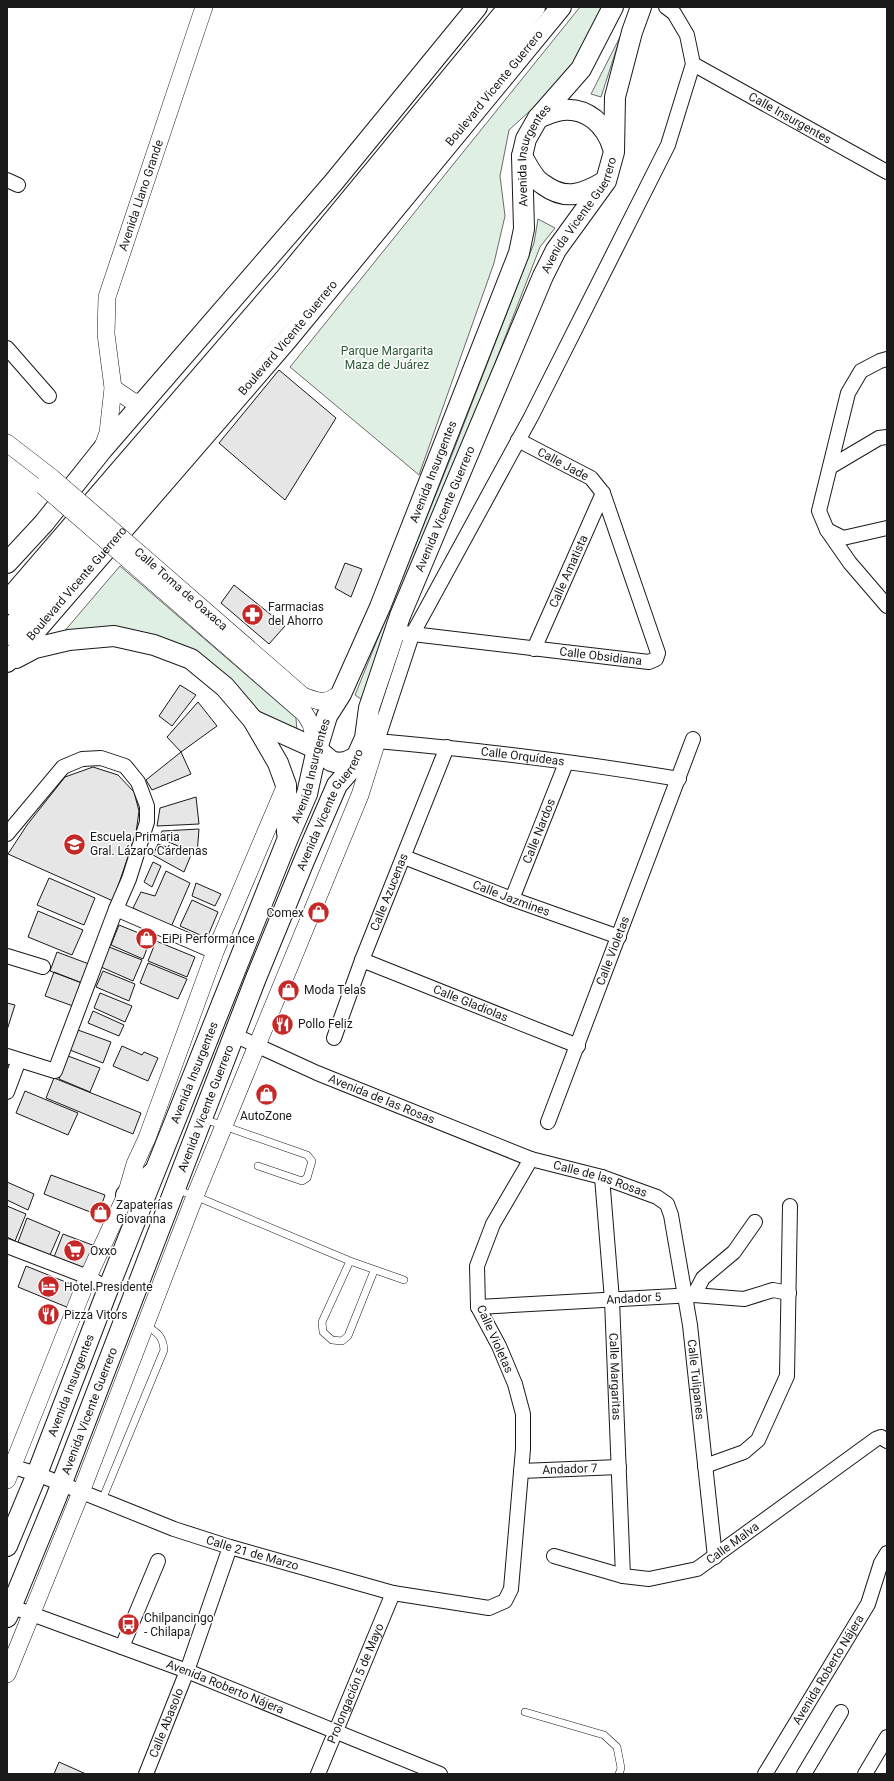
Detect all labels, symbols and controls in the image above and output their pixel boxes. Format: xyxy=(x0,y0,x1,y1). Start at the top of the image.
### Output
street label: Boulevard Vicente Guerrero xyxy=(443,27,546,149)
street label: Calle Insurgentes xyxy=(746,89,834,147)
street label: Avenida Insurgentes xyxy=(515,101,554,207)
street label: Avenida Llano Grande xyxy=(116,138,166,253)
street label: Avenida Vicente Guerrero xyxy=(538,155,619,276)
street label: Boulevard Vicente Guerrero xyxy=(236,277,340,398)
park label: Parque Margarita Maza de Juárez xyxy=(341,344,433,372)
street label: Avenida Insurgentes xyxy=(407,419,459,525)
street label: Avenida Vicente Guerrero xyxy=(412,444,478,574)
street label: Calle Jade xyxy=(535,445,591,483)
street label: Boulevard Vicente Guerrero xyxy=(24,524,130,643)
street label: Calle Amatista xyxy=(546,533,591,610)
street label: Calle Toma de Oaxaca xyxy=(132,545,230,633)
place label: Farmacias del Ahorro xyxy=(268,600,324,628)
pharmacy icon: Farmacias del Ahorro xyxy=(239,601,265,627)
street label: Calle Obsidiana xyxy=(559,644,643,668)
street label: Avenida Insurgentes xyxy=(288,717,333,825)
street label: Calle Orquídeas xyxy=(480,744,565,769)
street label: Avenida Vicente Guerrero xyxy=(294,747,366,873)
street label: Calle Nardos xyxy=(520,797,558,866)
place label: Escuela Primaria Gral. Lázaro Cárdenas xyxy=(90,830,208,858)
school or university icon: Escuela Primaria Gral. Lázaro Cárdenas xyxy=(61,831,87,857)
street label: Calle Azucenas xyxy=(367,851,411,933)
street label: Calle Jazmines xyxy=(471,877,552,919)
shop icon: Comex xyxy=(306,900,332,926)
place label: Comex xyxy=(267,906,304,920)
street label: Calle Violetas xyxy=(593,914,632,987)
shop icon: EiPi Performance xyxy=(133,926,159,952)
place label: EiPi Performance xyxy=(162,932,255,946)
shop icon: Moda Telas xyxy=(276,977,302,1003)
street label: Calle Gladiolas xyxy=(431,982,510,1024)
place label: Moda Telas xyxy=(304,983,366,997)
restaurant icon: Pollo Feliz xyxy=(270,1011,296,1037)
place label: Pollo Feliz xyxy=(298,1017,353,1031)
street label: Avenida Insurgentes xyxy=(168,1020,221,1126)
street label: Avenida Vicente Guerrero xyxy=(175,1043,237,1174)
street label: Avenida de las Rosas xyxy=(326,1071,437,1127)
shop icon: AutoZone xyxy=(253,1082,279,1108)
place label: AutoZone xyxy=(240,1109,292,1123)
street label: Calle de las Rosas xyxy=(552,1158,649,1200)
place label: Zapaterías Giovanna xyxy=(116,1198,173,1226)
shop icon: Zapaterías Giovanna xyxy=(88,1199,114,1225)
supermarket icon: Oxxo xyxy=(61,1238,87,1264)
place label: Oxxo xyxy=(90,1244,117,1258)
hotel icon: Hotel Presidente xyxy=(35,1274,61,1300)
place label: Hotel Presidente xyxy=(64,1280,153,1294)
street label: Andador 5 xyxy=(606,1290,662,1307)
restaurant icon: Pizza Vitors xyxy=(36,1302,62,1328)
street label: Calle Violetas xyxy=(474,1303,516,1375)
place label: Pizza Vitors xyxy=(64,1308,127,1322)
street label: Avenida Insurgentes xyxy=(45,1332,97,1438)
street label: Calle Margaritas xyxy=(606,1333,624,1421)
street label: Calle Tulipanes xyxy=(685,1338,707,1420)
street label: Avenida Vicente Guerrero xyxy=(59,1345,120,1476)
street label: Andador 7 xyxy=(542,1461,598,1477)
street label: Calle Malva xyxy=(703,1519,762,1567)
street label: Calle 21 de Marzo xyxy=(204,1533,301,1573)
place label: Chilpancingo - Chilapa xyxy=(144,1611,214,1639)
bus stop icon: Chilpancingo - Chilapa xyxy=(116,1612,142,1638)
street label: Avenida Roberto Nájera xyxy=(790,1612,867,1727)
street label: Prolongación 5 de Mayo xyxy=(324,1621,387,1746)
street label: Avenida Roberto Nájera xyxy=(164,1657,286,1717)
street label: Calle Abasolo xyxy=(146,1686,186,1760)

